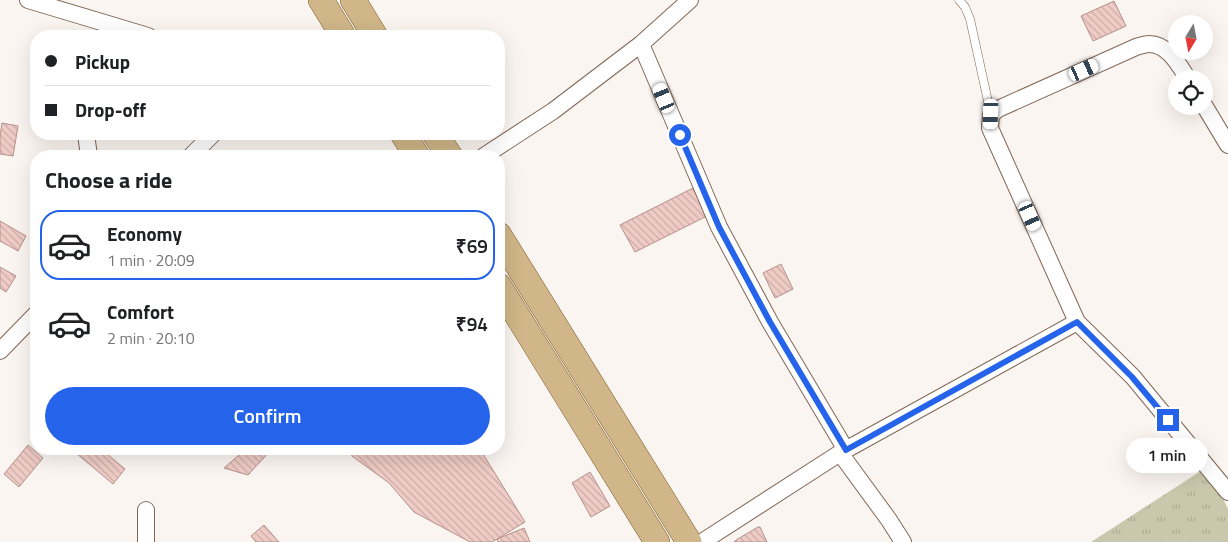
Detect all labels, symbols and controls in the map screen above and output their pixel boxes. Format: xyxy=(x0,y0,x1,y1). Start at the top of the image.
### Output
north arrow xyxy=(1168,15,1212,60)
map controls xyxy=(1168,15,1213,115)
text: Pickup xyxy=(75,47,130,76)
car xyxy=(1067,57,1100,83)
button: locate xyxy=(1168,70,1213,115)
car xyxy=(651,81,676,115)
text: Drop-off xyxy=(75,95,146,124)
car xyxy=(982,99,999,129)
route start xyxy=(669,124,691,146)
text: Choose a ride xyxy=(45,163,172,197)
car xyxy=(1017,199,1042,233)
text: Economy xyxy=(107,219,182,248)
icon: car xyxy=(47,223,92,268)
text: ₹69 xyxy=(456,231,488,260)
text: 1 min · 20:09 xyxy=(107,248,195,272)
text: Comfort xyxy=(107,297,174,326)
icon: car xyxy=(47,301,92,346)
text: ₹94 xyxy=(456,309,488,338)
text: 2 min · 20:10 xyxy=(107,326,195,350)
button: Confirm xyxy=(45,387,490,445)
route end xyxy=(1157,409,1179,431)
callout: 1 min xyxy=(1127,438,1209,472)
text: 1 min xyxy=(1148,443,1186,467)

